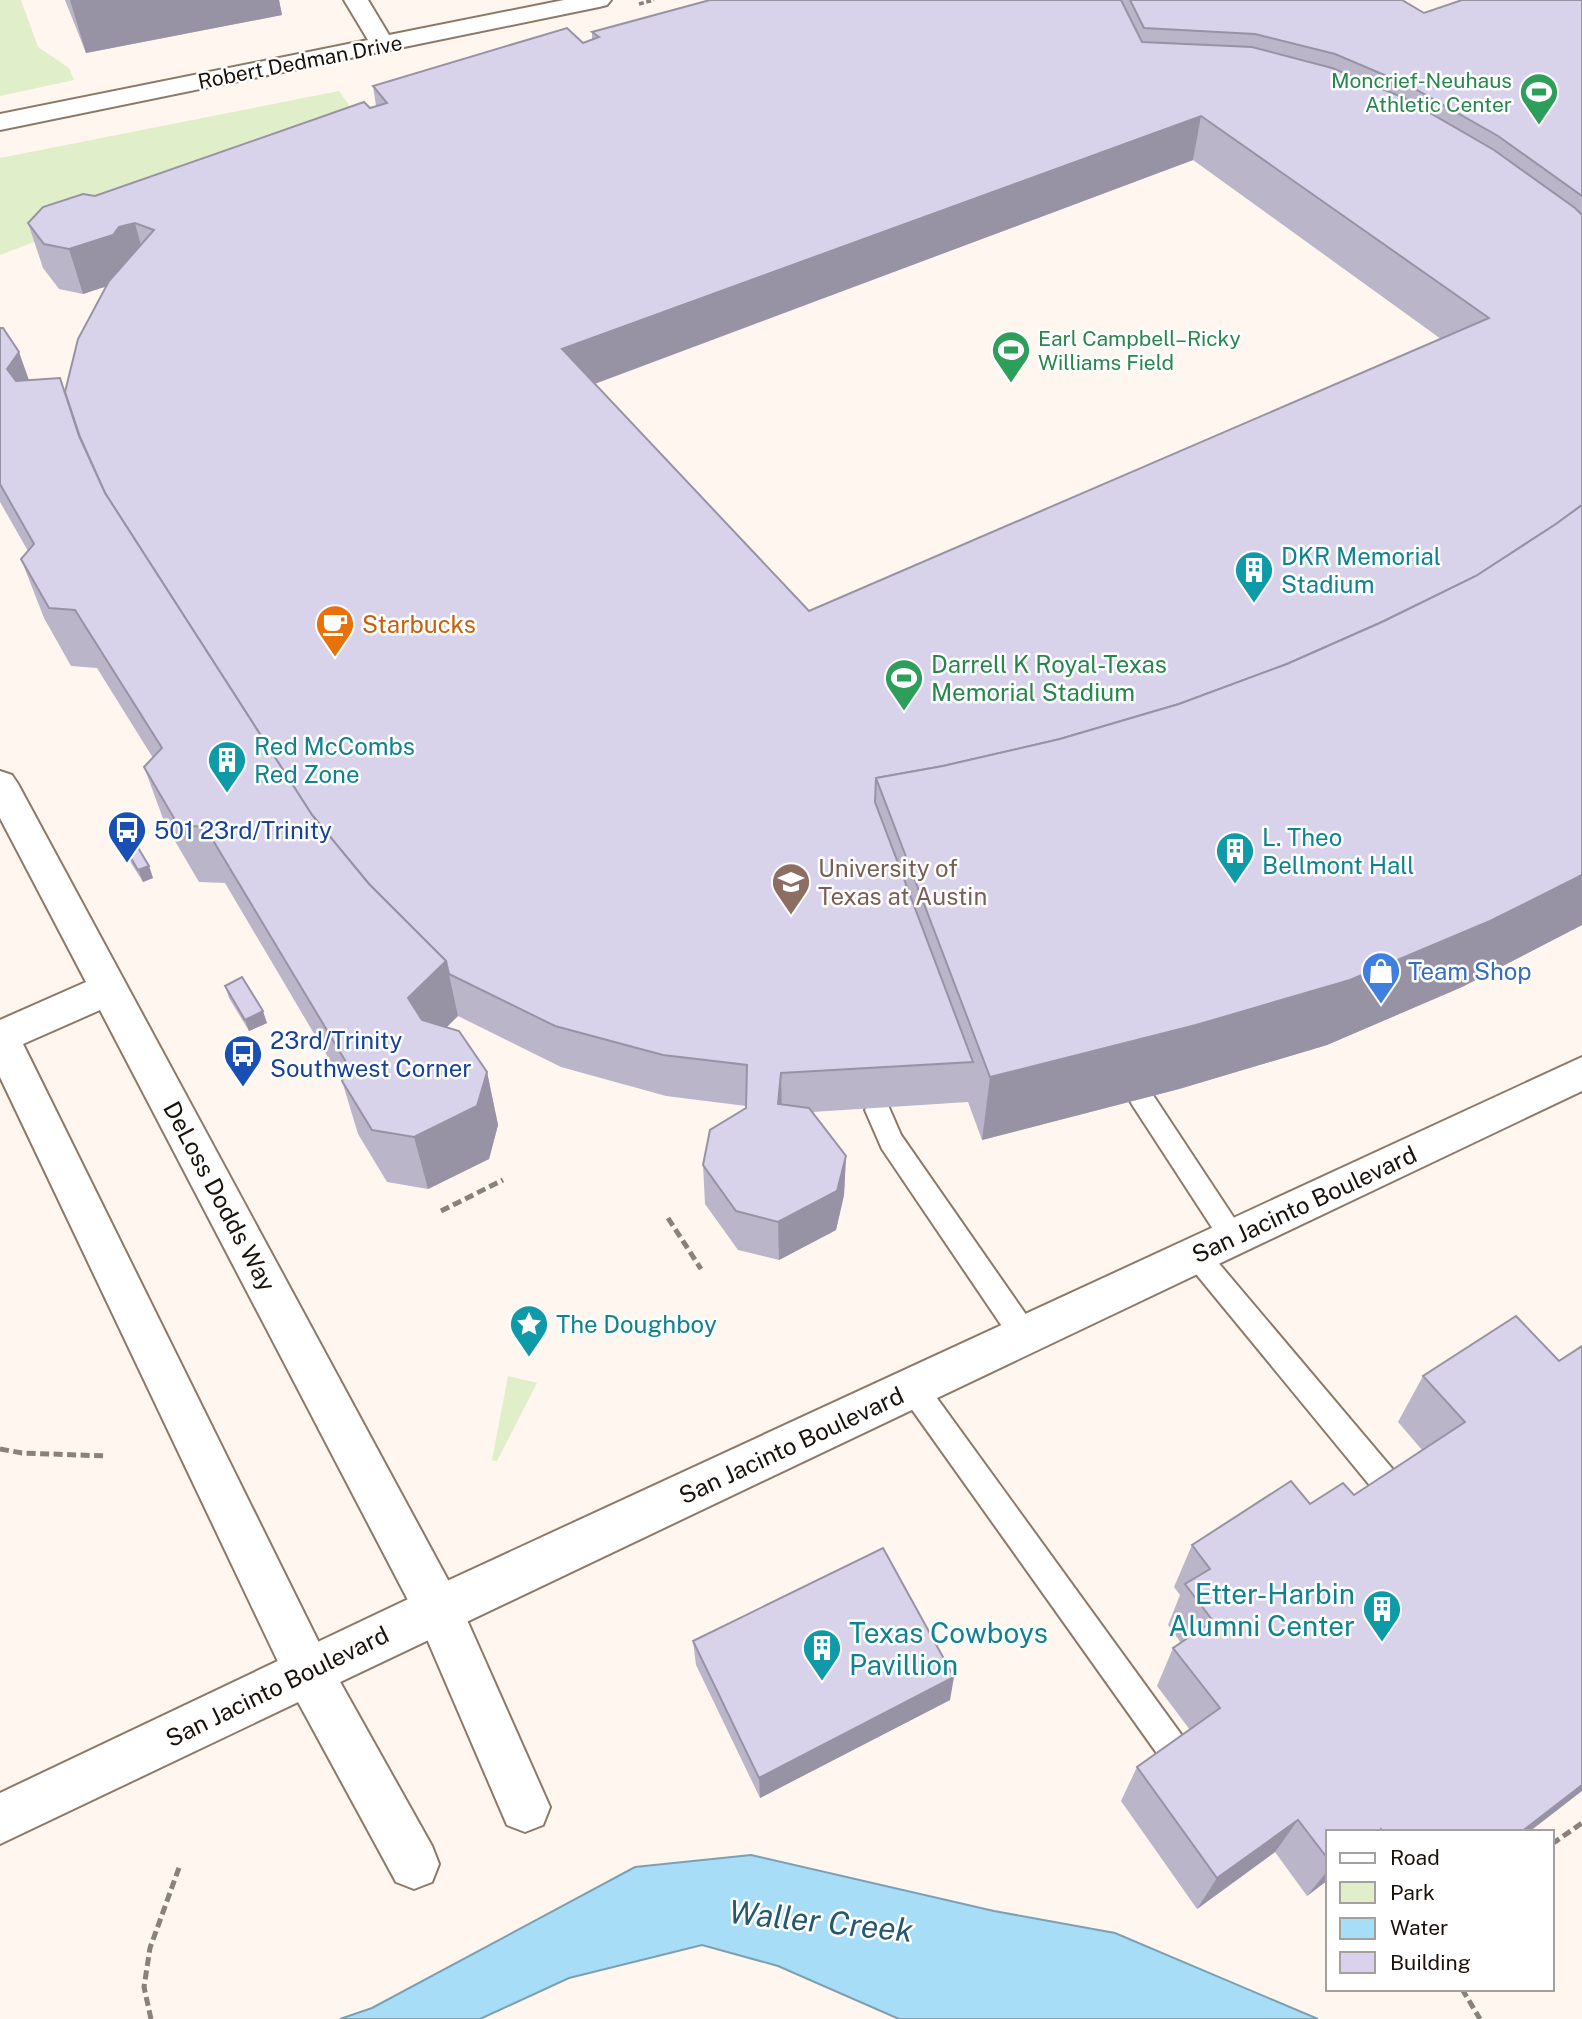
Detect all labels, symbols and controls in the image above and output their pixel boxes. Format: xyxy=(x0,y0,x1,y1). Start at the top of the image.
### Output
street label: Robert Dedman Drive xyxy=(196,30,404,94)
place label: Moncrief-Neuhaus Athletic Center xyxy=(1331,68,1512,117)
sports icon: Moncrief-Neuhaus Athletic Center xyxy=(1518,71,1560,126)
place label: Earl Campbell–Ricky Williams Field xyxy=(1038,326,1241,375)
sports icon: Earl Campbell–Ricky Williams Field xyxy=(990,329,1032,384)
place label: DKR Memorial Stadium xyxy=(1281,542,1441,598)
building icon: DKR Memorial Stadium xyxy=(1233,549,1275,604)
cafe icon: Starbucks xyxy=(314,603,356,658)
place label: Starbucks xyxy=(362,610,476,638)
place label: Darrell K Royal-Texas Memorial Stadium xyxy=(931,650,1167,706)
sports icon: Darrell K Royal-Texas Memorial Stadium xyxy=(883,657,925,712)
place label: Red McCombs Red Zone xyxy=(254,732,415,788)
building icon: Red McCombs Red Zone xyxy=(206,739,248,794)
bus stop icon: 501 23rd/Trinity xyxy=(106,809,148,864)
place label: 501 23rd/Trinity xyxy=(154,816,332,844)
place label: L. Theo Bellmont Hall xyxy=(1262,823,1414,879)
building icon: L. Theo Bellmont Hall xyxy=(1214,830,1256,885)
place label: University of Texas at Austin xyxy=(818,854,987,910)
school or university icon: University of Texas at Austin xyxy=(770,861,812,916)
shop icon: Team Shop xyxy=(1360,950,1402,1005)
place label: Team Shop xyxy=(1408,957,1532,985)
place label: 23rd/Trinity Southwest Corner xyxy=(270,1026,472,1082)
bus stop icon: 23rd/Trinity Southwest Corner xyxy=(222,1033,264,1088)
street label: DeLoss Dodds Way xyxy=(158,1096,282,1296)
street label: San Jacinto Boulevard xyxy=(1187,1140,1421,1268)
place icon: The Doughboy xyxy=(508,1303,550,1358)
place label: The Doughboy xyxy=(556,1310,717,1338)
street label: San Jacinto Boulevard xyxy=(674,1381,908,1509)
place label: Etter-Harbin Alumni Center xyxy=(1169,1577,1355,1642)
building icon: Etter-Harbin Alumni Center xyxy=(1361,1588,1403,1643)
place label: Texas Cowboys Pavillion xyxy=(849,1616,1048,1681)
street label: San Jacinto Boulevard xyxy=(161,1620,393,1752)
building icon: Texas Cowboys Pavillion xyxy=(801,1627,843,1682)
legend xyxy=(1326,1830,1554,1991)
text: Road xyxy=(1390,1845,1440,1870)
text: Park xyxy=(1390,1880,1435,1905)
water label: Waller Creek xyxy=(727,1893,916,1949)
text: Water xyxy=(1390,1915,1448,1940)
text: Building xyxy=(1390,1950,1471,1975)

